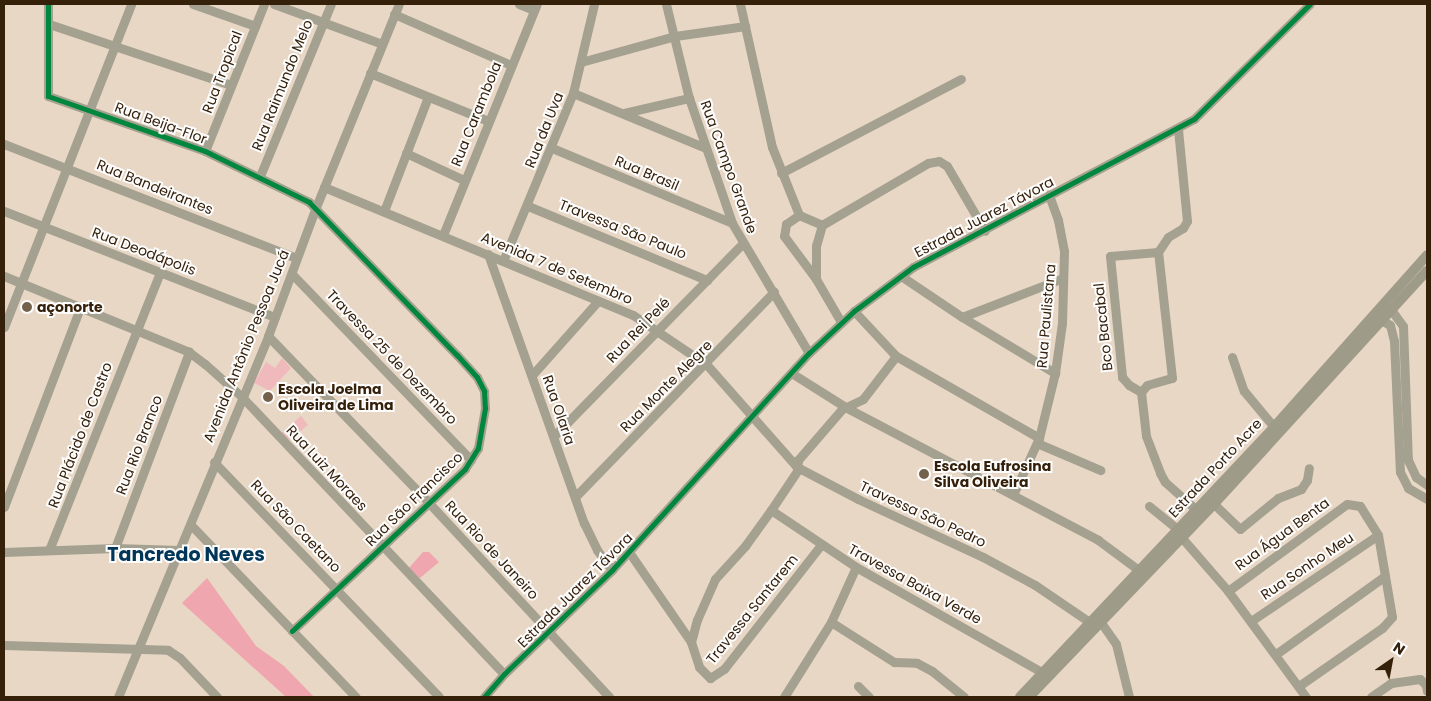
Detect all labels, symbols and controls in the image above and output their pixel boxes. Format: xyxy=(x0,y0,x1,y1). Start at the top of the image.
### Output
street label: Rua Raimundo Melo xyxy=(248,17,316,153)
street label: Rua Tropical xyxy=(199,28,245,116)
street label: Rua Carambola xyxy=(447,59,505,169)
street label: Rua da Uva xyxy=(521,90,567,170)
street label: Rua Campo Grande xyxy=(697,98,761,236)
street label: Rua Beija-Flor xyxy=(113,99,209,147)
street label: Rua Brasil xyxy=(612,152,682,194)
street label: Rua Bandeirantes xyxy=(94,156,216,218)
street label: Estrada Juarez Távora xyxy=(911,173,1057,261)
street label: Travessa São Paulo xyxy=(557,196,689,262)
street label: Rua Deodápolis xyxy=(90,223,198,279)
street label: Avenida 7 de Setembro xyxy=(479,228,635,308)
street label: Avenida Antônio Pessoa Jucá xyxy=(200,247,292,445)
street label: Rua Paulistana xyxy=(1033,263,1059,369)
street label: Bco Bacabal xyxy=(1090,282,1116,372)
street label: Travessa 25 de Dezembro xyxy=(323,286,461,428)
street label: Rua Rei Pelé xyxy=(603,294,673,366)
place label: açonorte xyxy=(37,299,103,315)
marker: açonorte xyxy=(21,301,33,313)
street label: Rua Monte Alegre xyxy=(617,337,715,435)
street label: Rua Plácido de Castro xyxy=(44,360,116,510)
street label: Rua Olaria xyxy=(539,373,579,447)
place label: Escola Joelma Oliveira de Lima xyxy=(278,381,393,414)
marker: Escola Joelma Oliveira de Lima xyxy=(262,391,274,403)
street label: Rua Rio Branco xyxy=(112,393,166,497)
street label: Estrada Porto Acre xyxy=(1165,415,1265,521)
street label: Rua Luiz Moraes xyxy=(283,422,371,514)
street label: Rua São Francisco xyxy=(362,448,466,550)
place label: Escola Eufrosina Silva Oliveira xyxy=(934,458,1051,491)
marker: Escola Eufrosina Silva Oliveira xyxy=(918,468,930,480)
street label: Rua São Caetano xyxy=(247,476,345,576)
street label: Travessa São Pedro xyxy=(857,477,989,551)
street label: Rua Água Benta xyxy=(1232,494,1332,574)
street label: Rua Rio de Janeiro xyxy=(442,497,542,603)
street label: Estrada Juarez Távora xyxy=(514,529,636,651)
street label: Rua Sonho Meu xyxy=(1257,529,1357,603)
street label: Travessa Baixa Verde xyxy=(846,540,984,628)
district label: Tancredo Neves xyxy=(107,544,265,566)
street label: Travessa Santarem xyxy=(703,551,801,667)
north arrow xyxy=(1366,636,1416,686)
text: N xyxy=(1389,637,1409,660)

